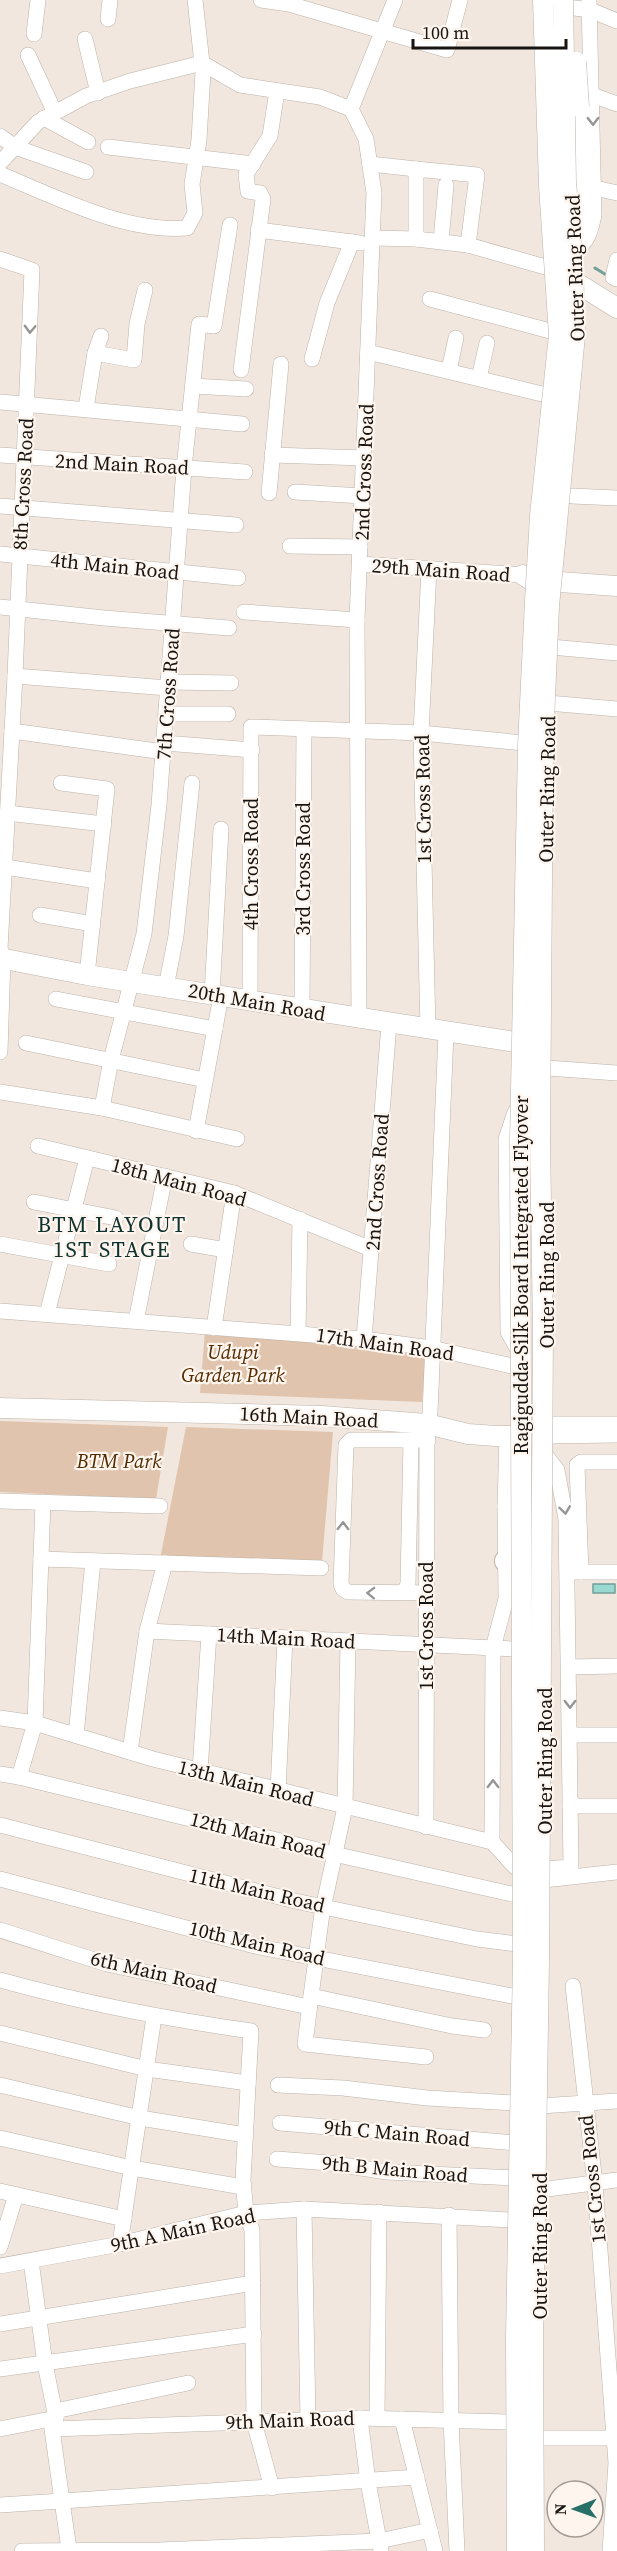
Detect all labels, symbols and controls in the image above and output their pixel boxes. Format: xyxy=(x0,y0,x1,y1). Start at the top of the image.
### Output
scale bar xyxy=(413,12,566,50)
text: 100 m xyxy=(422,20,469,45)
one-way arrow xyxy=(587,117,599,126)
street label: Outer Ring Road xyxy=(558,193,592,342)
one-way arrow xyxy=(24,324,37,333)
street label: 2nd Cross Road xyxy=(348,402,380,541)
street label: 8th Cross Road xyxy=(6,417,40,551)
street label: 2nd Main Road xyxy=(54,447,190,482)
street label: 4th Main Road xyxy=(49,545,181,587)
street label: 29th Main Road xyxy=(371,551,512,589)
street label: 7th Cross Road xyxy=(149,626,187,761)
street label: Outer Ring Road xyxy=(532,715,562,863)
street label: 1st Cross Road xyxy=(408,734,438,864)
street label: 4th Cross Road xyxy=(237,797,265,930)
street label: 3rd Cross Road xyxy=(289,802,317,936)
street label: 20th Main Road xyxy=(186,976,329,1028)
street label: Ragigudda-Silk Board Integrated Flyover xyxy=(507,1095,535,1455)
street label: 2nd Cross Road xyxy=(358,1112,396,1251)
street label: 18th Main Road xyxy=(108,1150,250,1214)
street label: Outer Ring Road xyxy=(533,1201,561,1349)
district label: BTM LAYOUT 1ST STAGE xyxy=(37,1209,187,1264)
street label: 17th Main Road xyxy=(314,1320,456,1368)
park label: Udupi Garden Park xyxy=(181,1338,285,1389)
street label: 16th Main Road xyxy=(239,1399,380,1435)
park label: BTM Park xyxy=(76,1447,162,1475)
one-way arrow xyxy=(558,1505,570,1514)
one-way arrow xyxy=(336,1521,349,1530)
street label: 1st Cross Road xyxy=(412,1561,440,1691)
one-way arrow xyxy=(366,1587,375,1599)
street label: 14th Main Road xyxy=(216,1620,357,1656)
street label: Outer Ring Road xyxy=(531,1687,559,1835)
one-way arrow xyxy=(564,1700,576,1709)
street label: 13th Main Road xyxy=(175,1753,317,1814)
one-way arrow xyxy=(487,1779,499,1788)
street label: 12th Main Road xyxy=(187,1805,329,1866)
street label: 11th Main Road xyxy=(186,1861,329,1919)
street label: 10th Main Road xyxy=(186,1914,329,1972)
street label: 6th Main Road xyxy=(88,1944,221,2000)
street label: 9th C Main Road xyxy=(323,2113,472,2153)
street label: 1st Cross Road xyxy=(571,2113,613,2245)
street label: 9th B Main Road xyxy=(321,2149,470,2189)
street label: Outer Ring Road xyxy=(526,2172,554,2320)
street label: 9th A Main Road xyxy=(108,2201,258,2259)
street label: 9th Main Road xyxy=(225,2404,356,2436)
north arrow xyxy=(545,2479,605,2539)
text: N xyxy=(549,2503,571,2515)

